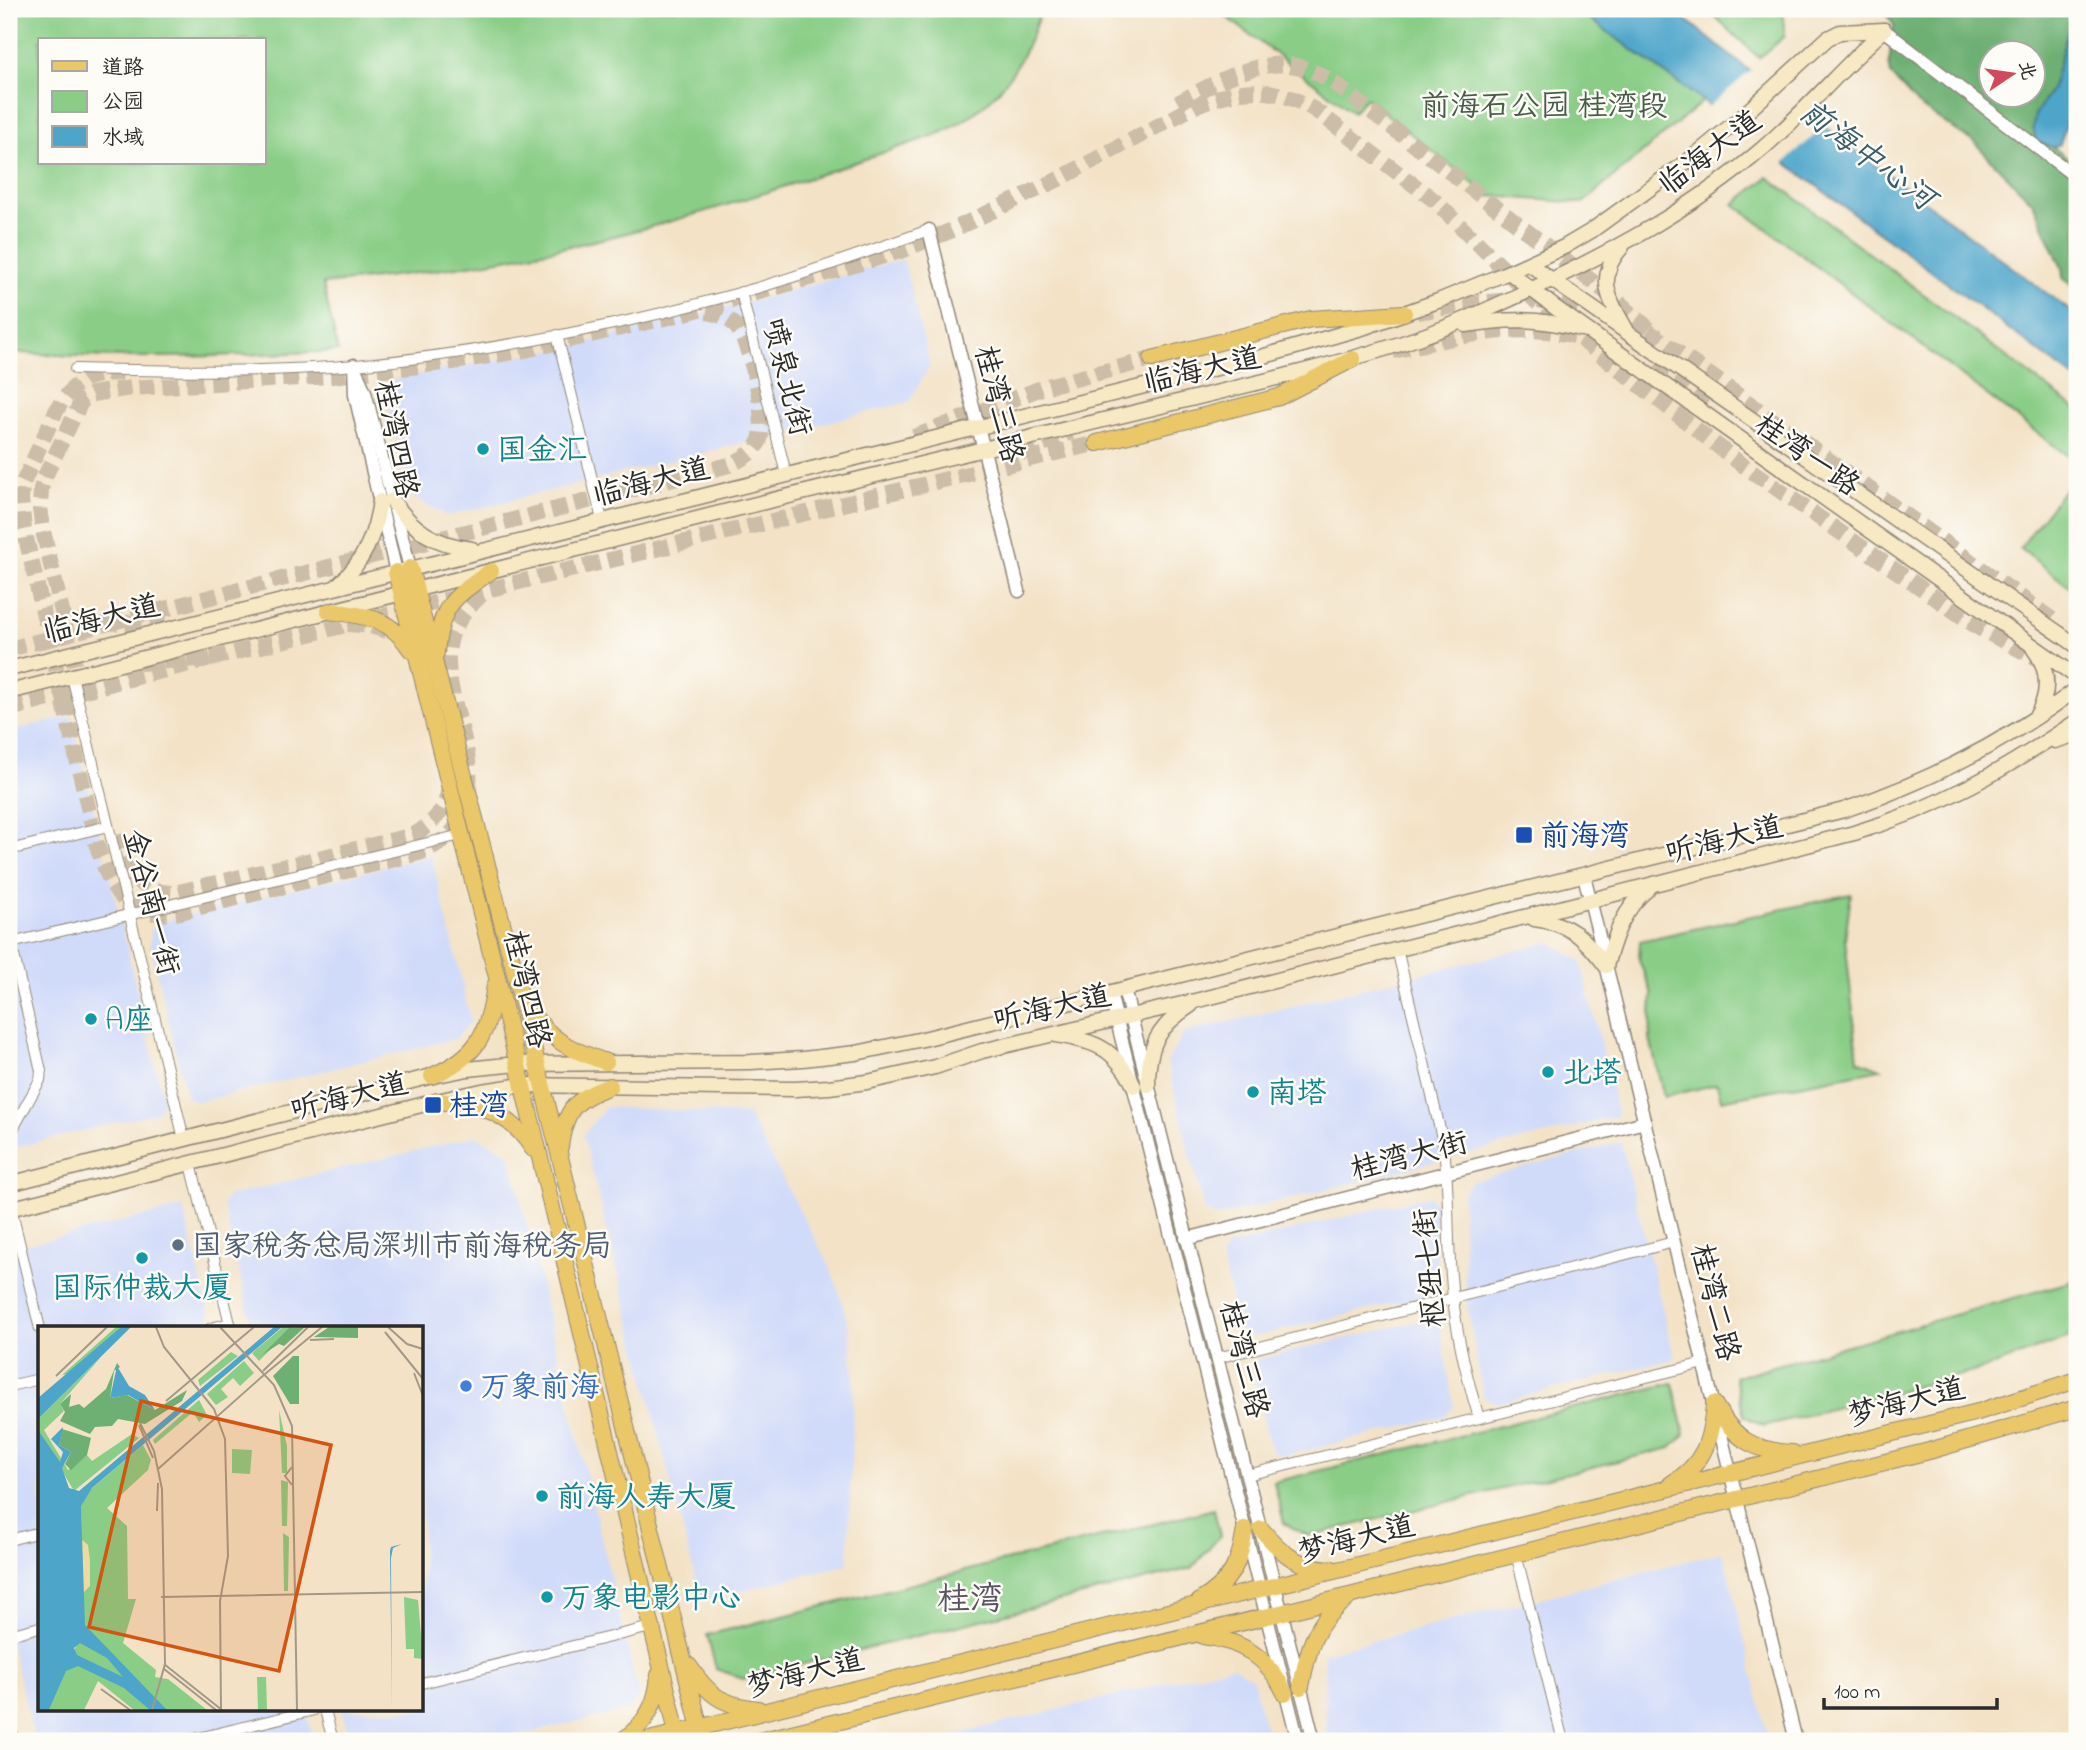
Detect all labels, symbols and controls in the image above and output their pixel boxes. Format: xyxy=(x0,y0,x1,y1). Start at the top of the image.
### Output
legend xyxy=(38,38,266,164)
north arrow xyxy=(1978,38,2048,108)
text: 道路 xyxy=(102,54,144,84)
text: 北 xyxy=(2011,58,2041,83)
park label: 前海石公园 桂湾段 xyxy=(1420,86,1668,130)
text: 公园 xyxy=(102,88,144,118)
water label: 前海中心河 xyxy=(1788,90,1948,227)
street label: 临海大道 xyxy=(1650,101,1772,208)
text: 水域 xyxy=(102,124,144,154)
street label: 喷泉北街 xyxy=(749,314,821,441)
street label: 临海大道 xyxy=(1139,337,1266,407)
street label: 桂湾三路 xyxy=(961,341,1033,468)
street label: 桂湾四路 xyxy=(361,376,427,503)
street label: 桂湾一路 xyxy=(1745,404,1868,509)
place label: 国金汇 xyxy=(497,430,587,474)
marker: 国金汇 xyxy=(475,441,491,457)
street label: 临海大道 xyxy=(588,448,715,520)
street label: 临海大道 xyxy=(38,585,165,657)
street label: 听海大道 xyxy=(1661,806,1788,878)
place label: 前海湾 xyxy=(1540,816,1630,860)
street label: 金谷南一街 xyxy=(110,825,189,981)
marker: 前海湾 xyxy=(1514,825,1534,845)
street label: 桂湾四路 xyxy=(490,926,560,1053)
street label: 听海大道 xyxy=(989,975,1116,1045)
place label: A座 xyxy=(105,1000,153,1044)
marker: A座 xyxy=(83,1011,99,1027)
place label: 北塔 xyxy=(1562,1053,1622,1097)
street label: 听海大道 xyxy=(286,1063,413,1135)
marker: 北塔 xyxy=(1540,1064,1556,1080)
place label: 南塔 xyxy=(1267,1073,1327,1117)
marker: 南塔 xyxy=(1245,1084,1261,1100)
place label: 桂湾 xyxy=(449,1086,509,1130)
marker: 桂湾 xyxy=(423,1095,443,1115)
street label: 桂湾大街 xyxy=(1346,1122,1473,1194)
street label: 枢纽七街 xyxy=(1405,1206,1459,1329)
place label: 国家税务总局深圳市前海税务局 xyxy=(192,1226,612,1270)
marker: 国家税务总局深圳市前海税务局 xyxy=(170,1237,186,1253)
street label: 桂湾二路 xyxy=(1677,1239,1749,1366)
marker: 国际仲裁大厦 xyxy=(134,1250,150,1266)
place label: 国际仲裁大厦 xyxy=(52,1268,232,1312)
street label: 桂湾三路 xyxy=(1206,1296,1278,1423)
inset map xyxy=(38,1326,424,1712)
place label: 万象前海 xyxy=(480,1367,600,1411)
street label: 梦海大道 xyxy=(1843,1368,1970,1440)
marker: 万象前海 xyxy=(458,1378,474,1394)
place label: 前海人寿大厦 xyxy=(556,1477,736,1521)
marker: 前海人寿大厦 xyxy=(534,1488,550,1504)
street label: 梦海大道 xyxy=(1293,1505,1420,1577)
district label: 桂湾 xyxy=(937,1577,1003,1625)
place label: 万象电影中心 xyxy=(561,1578,741,1622)
marker: 万象电影中心 xyxy=(539,1589,555,1605)
street label: 梦海大道 xyxy=(742,1639,869,1711)
scale bar xyxy=(1824,1666,1997,1710)
text: 100 m xyxy=(1834,1678,1880,1708)

